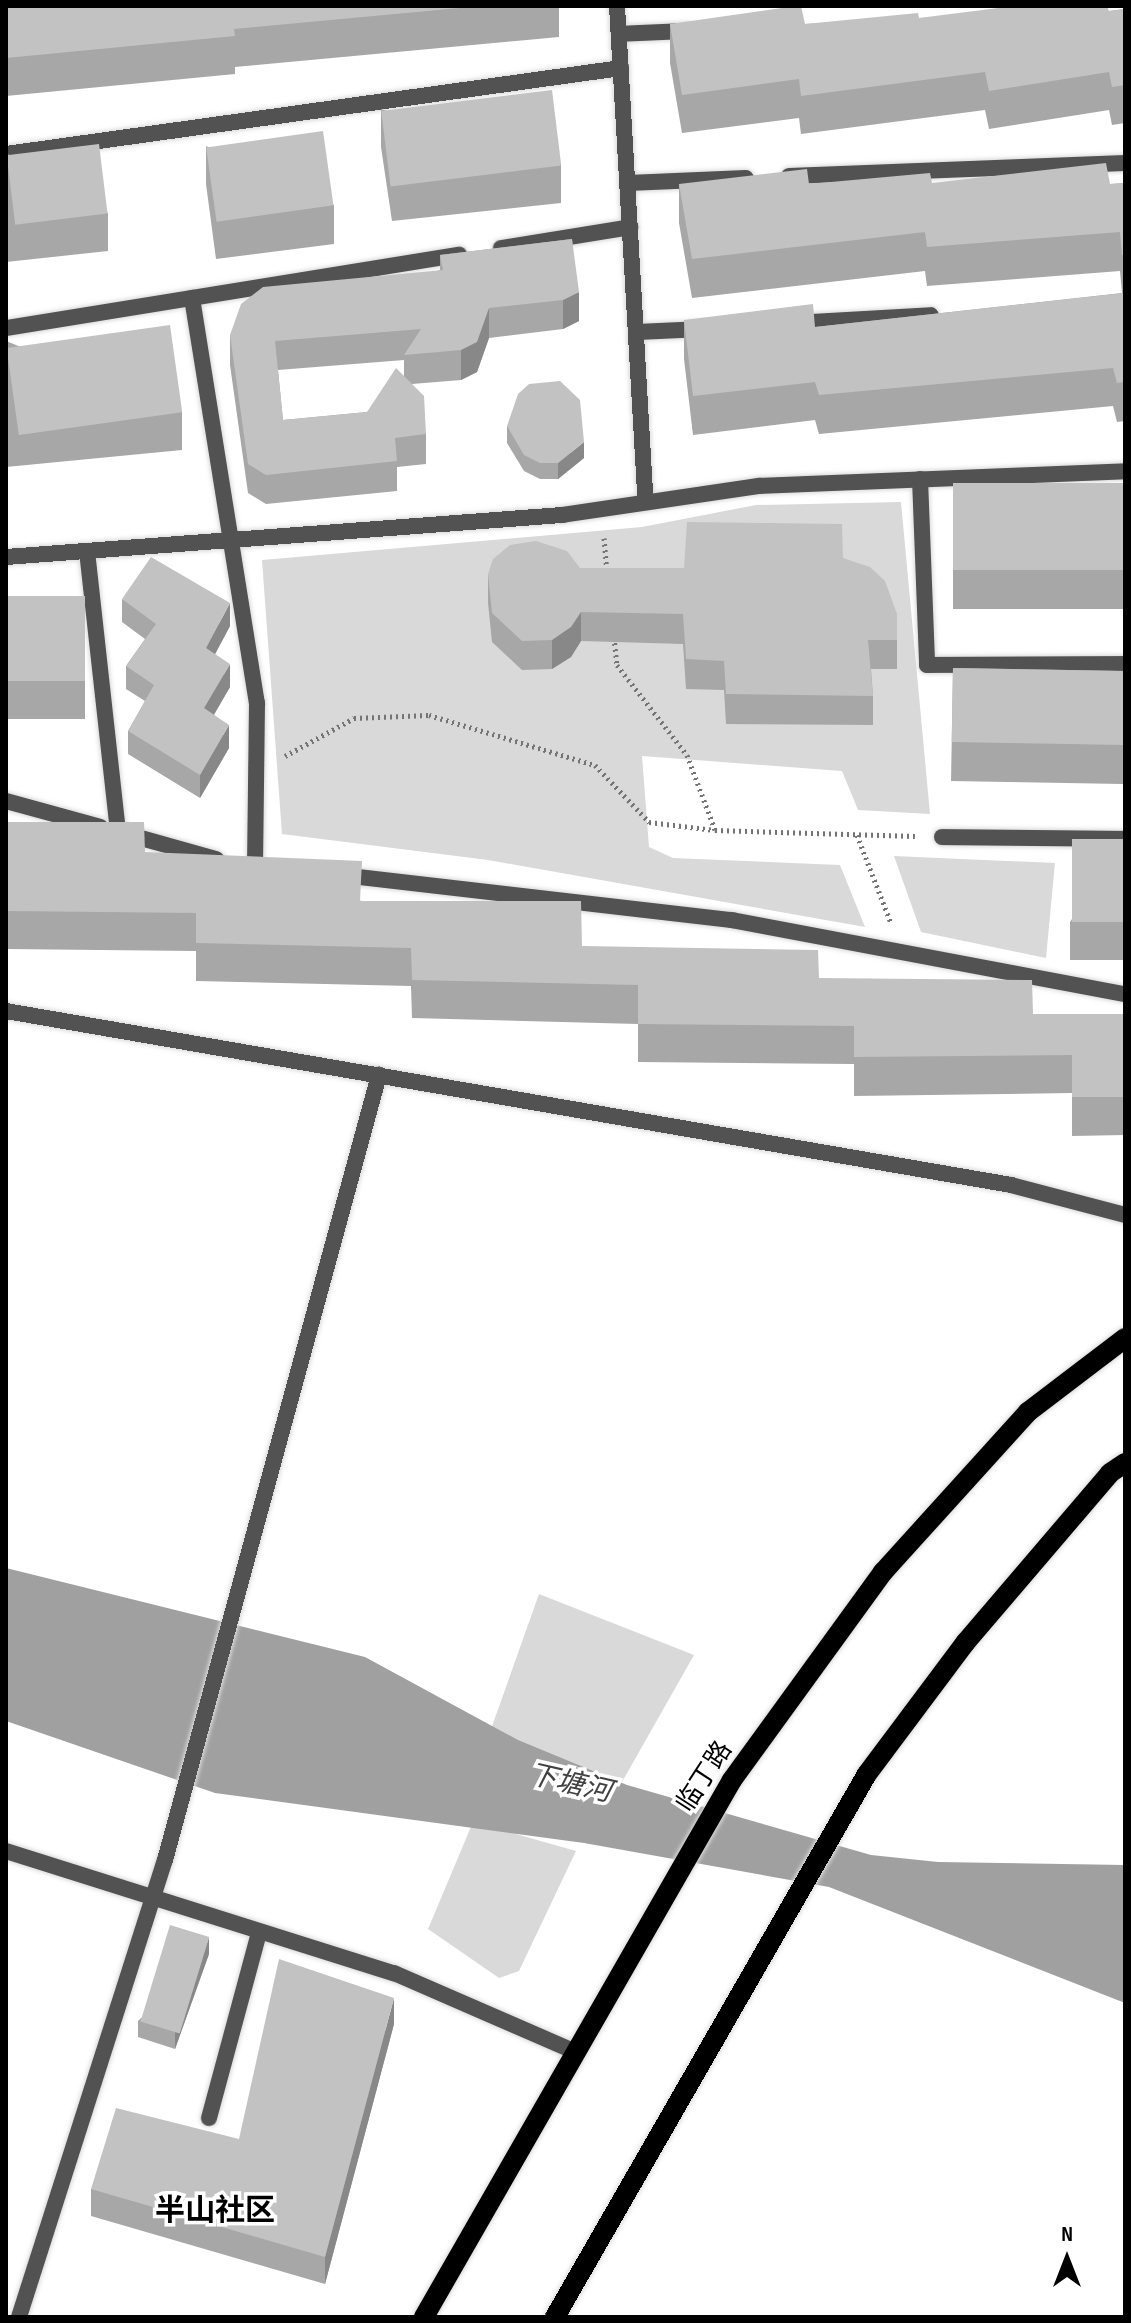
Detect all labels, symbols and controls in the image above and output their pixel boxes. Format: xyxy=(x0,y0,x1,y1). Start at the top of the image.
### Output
street label: 临丁路 xyxy=(671,1736,739,1818)
water label: 下塘河 xyxy=(525,1758,615,1810)
district label: 半山社区 xyxy=(155,2193,275,2229)
north arrow xyxy=(1027,2219,1107,2299)
text: N xyxy=(1061,2221,1073,2248)

